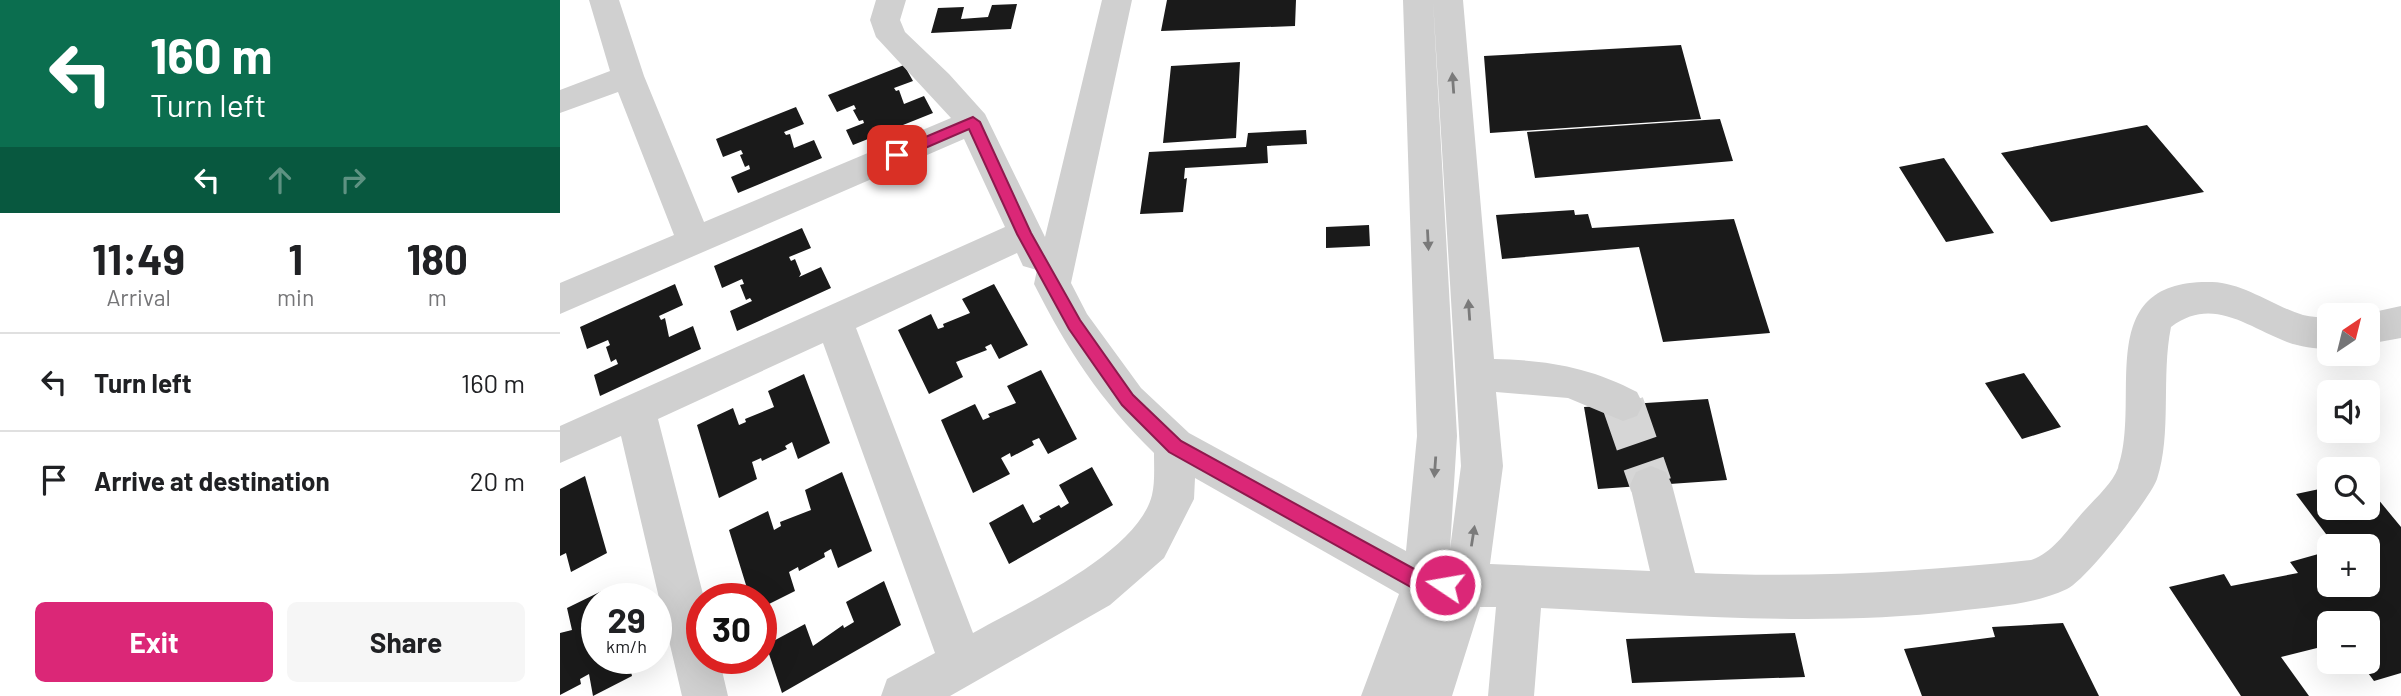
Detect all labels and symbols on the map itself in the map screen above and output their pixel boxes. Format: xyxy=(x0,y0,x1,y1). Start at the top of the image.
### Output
one-way arrow xyxy=(1448,72,1459,94)
pin xyxy=(867,125,927,185)
one-way arrow xyxy=(1422,229,1433,251)
one-way arrow xyxy=(1463,299,1474,321)
north arrow xyxy=(2317,303,2380,366)
one-way arrow xyxy=(1429,456,1440,478)
one-way arrow xyxy=(1468,525,1479,547)
position arrow xyxy=(1408,548,1482,622)
speed limit sign: 30 xyxy=(686,583,777,674)

